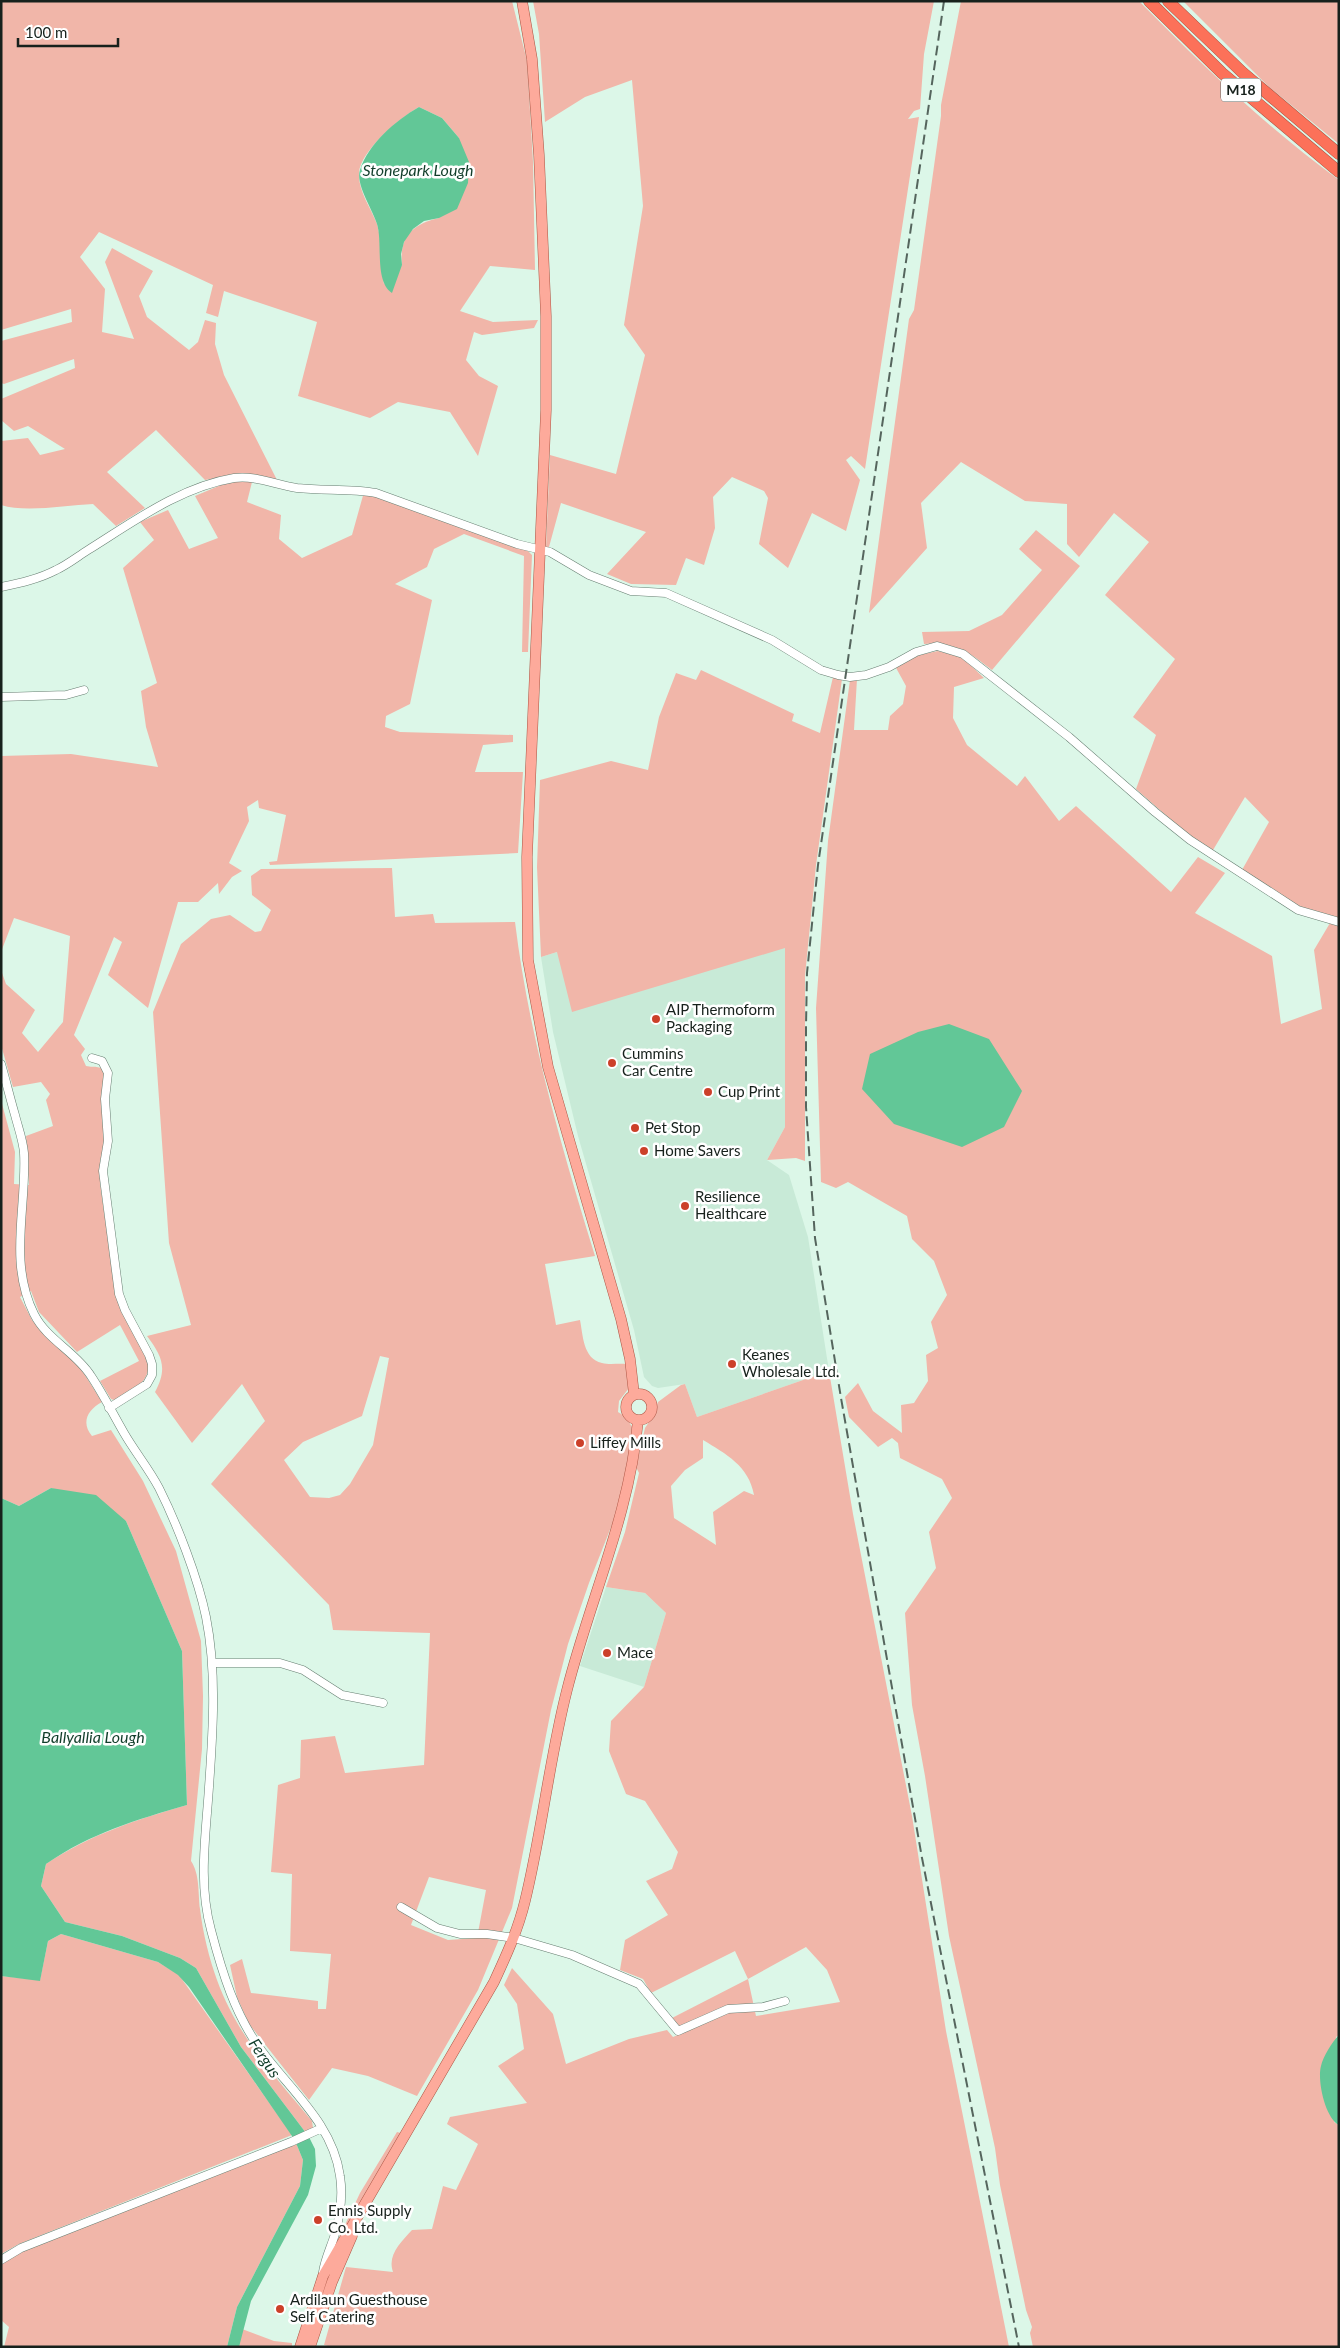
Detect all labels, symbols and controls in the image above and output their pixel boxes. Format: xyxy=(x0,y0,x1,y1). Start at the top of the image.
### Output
scale bar xyxy=(18,15,118,47)
text: 100 m xyxy=(25,23,67,41)
road number: M18 xyxy=(1221,78,1261,102)
water label: Stonepark Lough xyxy=(362,160,474,179)
place label: AIP Thermoform Packaging xyxy=(666,1000,775,1035)
marker: AIP Thermoform Packaging xyxy=(650,1013,662,1025)
place label: Cummins Car Centre xyxy=(622,1044,693,1079)
marker: Cummins Car Centre xyxy=(606,1057,618,1069)
place label: Cup Print xyxy=(718,1082,781,1100)
marker: Cup Print xyxy=(702,1086,714,1098)
place label: Pet Stop xyxy=(645,1118,701,1136)
marker: Pet Stop xyxy=(629,1122,641,1134)
place label: Home Savers xyxy=(654,1141,741,1159)
marker: Home Savers xyxy=(638,1145,650,1157)
place label: Resilience Healthcare xyxy=(695,1187,767,1222)
marker: Resilience Healthcare xyxy=(679,1200,691,1212)
place label: Keanes Wholesale Ltd. xyxy=(742,1345,839,1380)
marker: Keanes Wholesale Ltd. xyxy=(726,1358,738,1370)
place label: Liffey Mills xyxy=(590,1433,661,1451)
marker: Liffey Mills xyxy=(574,1437,586,1449)
place label: Mace xyxy=(617,1643,653,1661)
marker: Mace xyxy=(601,1647,613,1659)
water label: Ballyallia Lough xyxy=(41,1727,145,1746)
water label: Fergus xyxy=(245,2034,286,2082)
place label: Ennis Supply Co. Ltd. xyxy=(328,2201,412,2236)
marker: Ennis Supply Co. Ltd. xyxy=(312,2214,324,2226)
place label: Ardilaun Guesthouse Self Catering xyxy=(290,2290,428,2325)
marker: Ardilaun Guesthouse Self Catering xyxy=(274,2303,286,2315)

